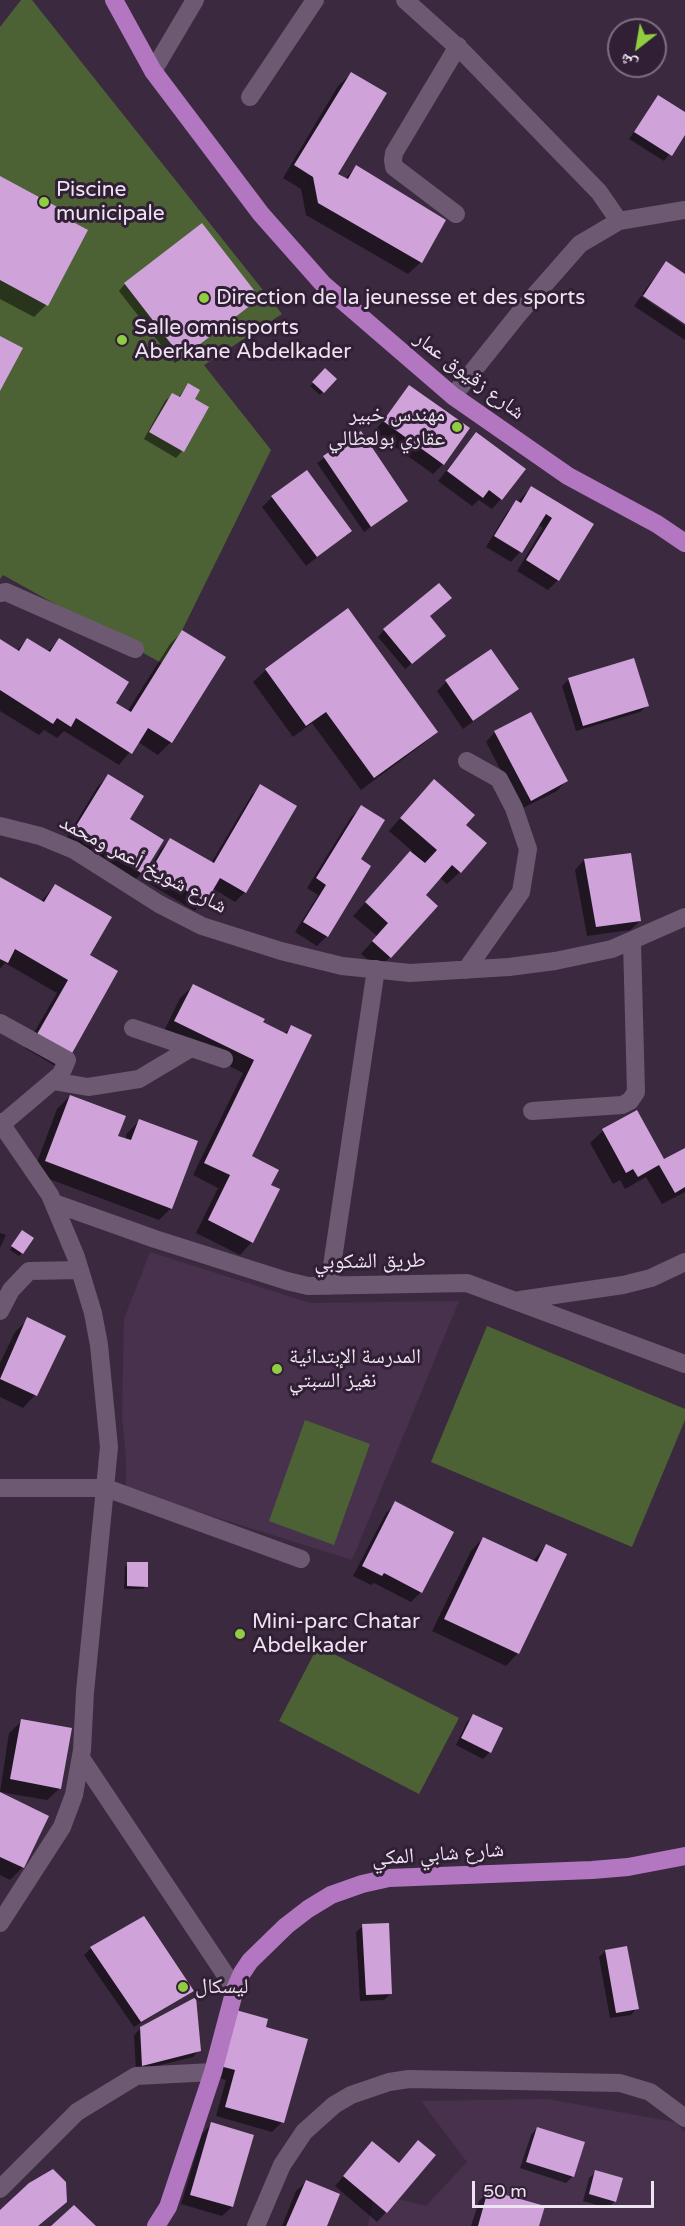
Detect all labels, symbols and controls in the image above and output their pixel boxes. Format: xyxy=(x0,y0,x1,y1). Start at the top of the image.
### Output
north arrow xyxy=(607,18,667,78)
text: ش xyxy=(616,49,641,75)
place label: Piscine municipale xyxy=(56,177,165,227)
marker: Piscine municipale xyxy=(37,195,51,209)
place label: Direction de la jeunesse et des sports xyxy=(216,285,585,311)
marker: Direction de la jeunesse et des sports xyxy=(197,291,211,305)
place label: Salle omnisports Aberkane Abdelkader xyxy=(134,315,351,365)
street label: شارع زقيوق عمار xyxy=(409,326,529,426)
marker: Salle omnisports Aberkane Abdelkader xyxy=(115,333,129,347)
place label: مهندس خبير عقاري بولعطالي xyxy=(328,402,445,452)
marker: مهندس خبير عقاري بولعطالي xyxy=(450,420,464,434)
street label: شارع شويخ أعمر ومحمد xyxy=(55,810,231,920)
street label: طريق الشكوبي xyxy=(314,1248,426,1276)
place label: المدرسة الإبتدائية نغيز السبتي xyxy=(289,1344,421,1394)
marker: المدرسة الإبتدائية نغيز السبتي xyxy=(270,1362,284,1376)
place label: Mini-parc Chatar Abdelkader xyxy=(252,1609,420,1659)
marker: Mini-parc Chatar Abdelkader xyxy=(233,1627,247,1641)
street label: شارع شابي المكي xyxy=(371,1838,505,1872)
place label: ليسكال xyxy=(195,1974,248,2000)
marker: ليسكال xyxy=(176,1980,190,1994)
scale bar xyxy=(475,2169,656,2207)
text: 50 m xyxy=(483,2180,527,2202)

